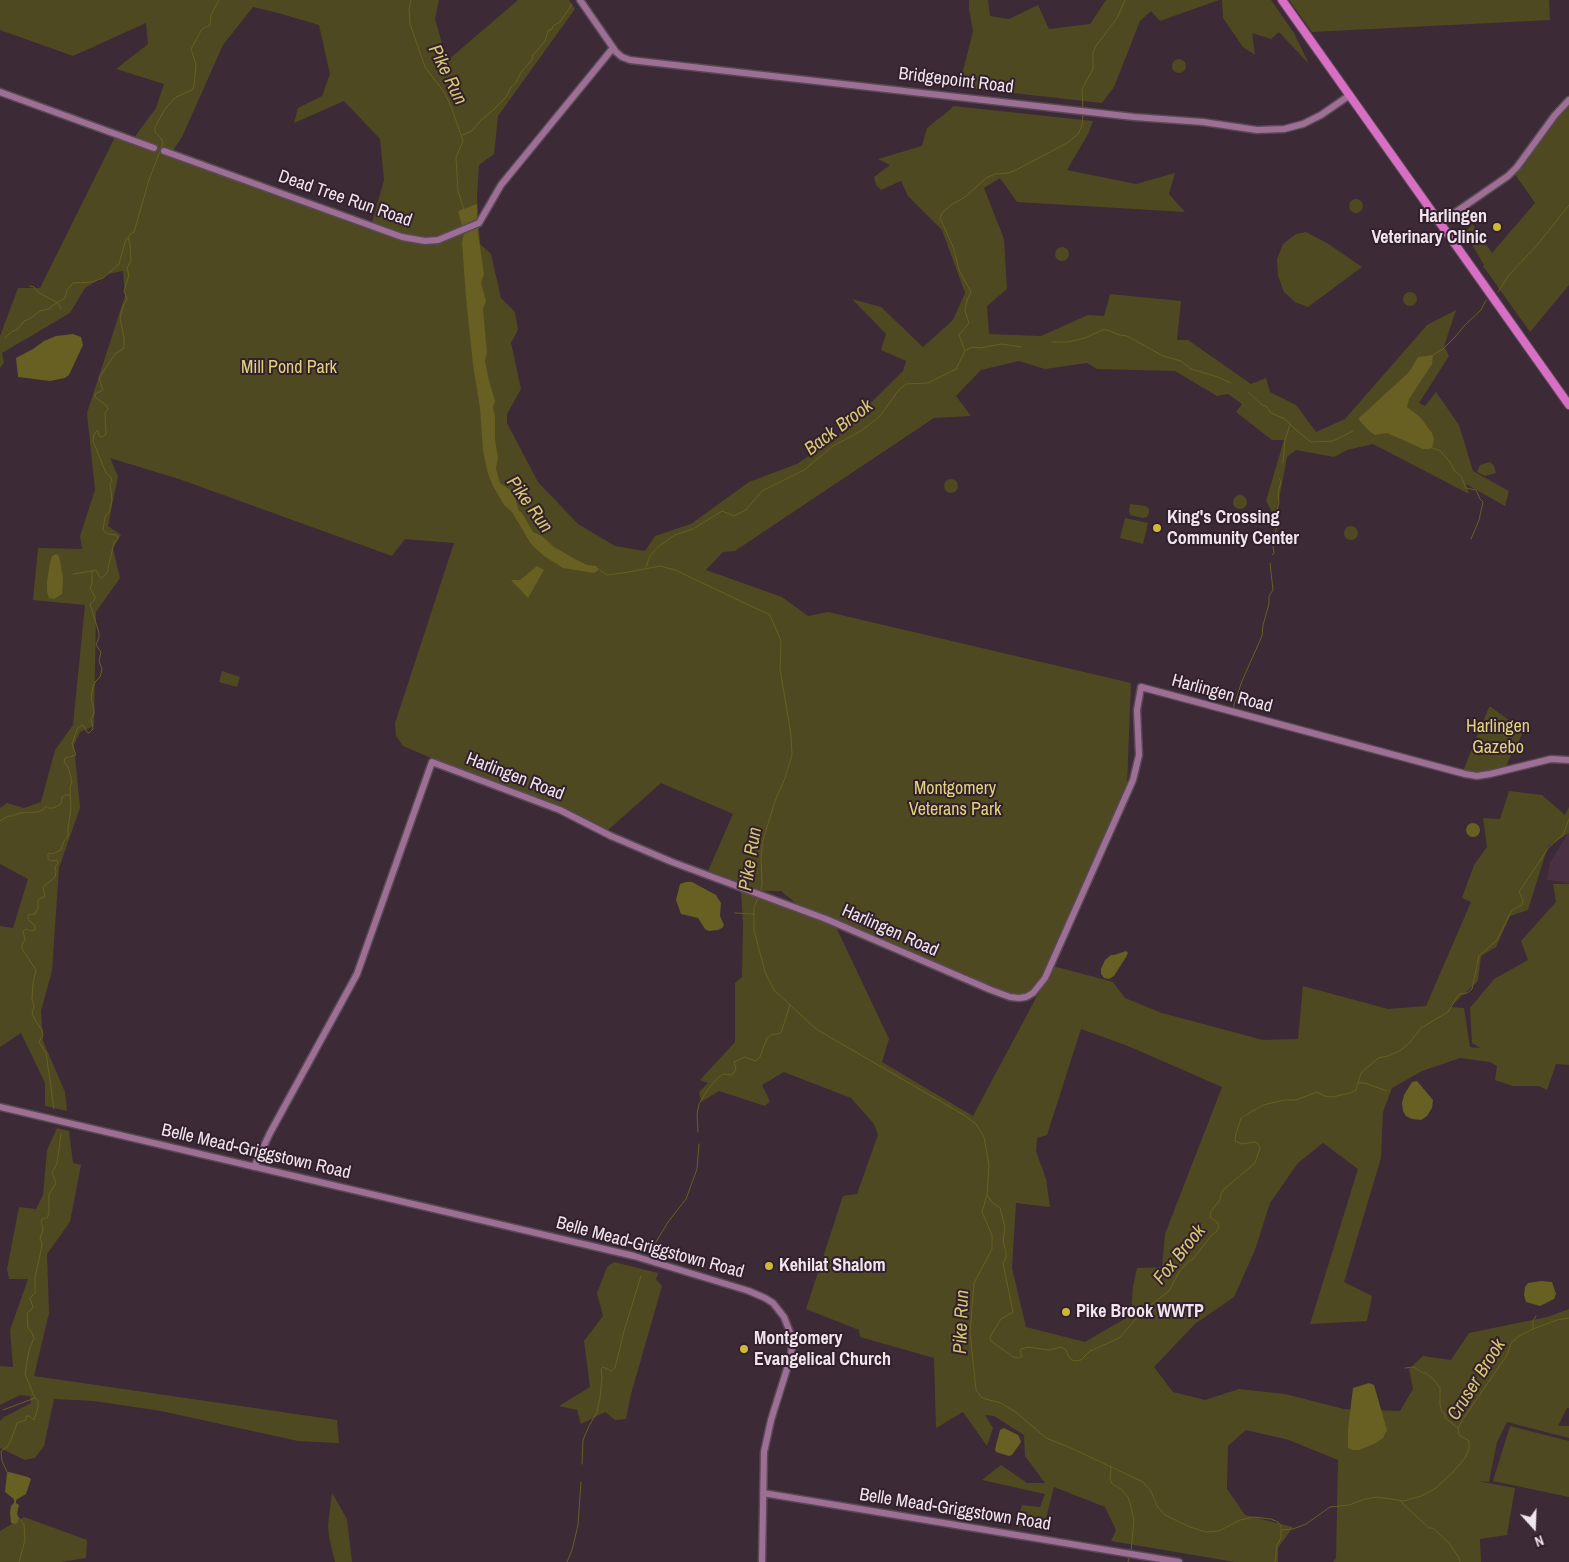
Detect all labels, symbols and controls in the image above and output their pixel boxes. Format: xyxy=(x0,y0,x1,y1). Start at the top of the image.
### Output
water label: Pike Run xyxy=(423,41,471,109)
street label: Bridgepoint Road xyxy=(897,63,1015,99)
street label: Dead Tree Run Road xyxy=(275,166,415,232)
place label: Harlingen Veterinary Clinic xyxy=(1372,206,1487,248)
marker: Harlingen Veterinary Clinic xyxy=(1491,221,1503,233)
park label: Mill Pond Park xyxy=(241,357,337,379)
water label: Back Brook xyxy=(800,395,878,461)
water label: Pike Run xyxy=(501,472,557,538)
place label: King's Crossing Community Center xyxy=(1167,507,1299,550)
marker: King's Crossing Community Center xyxy=(1151,522,1163,534)
street label: Harlingen Road xyxy=(1169,670,1275,718)
park label: Harlingen Gazebo xyxy=(1466,716,1530,759)
street label: Harlingen Road xyxy=(463,748,567,806)
park label: Montgomery Veterans Park xyxy=(909,778,1001,821)
water label: Pike Run xyxy=(735,826,767,892)
street label: Harlingen Road xyxy=(838,900,942,962)
street label: Belle Mead-Griggstown Road xyxy=(159,1120,353,1184)
street label: Belle Mead-Griggstown Road xyxy=(554,1213,746,1283)
water label: Fox Brook xyxy=(1149,1220,1211,1290)
place label: Kehilat Shalom xyxy=(779,1255,886,1277)
marker: Kehilat Shalom xyxy=(763,1260,775,1272)
water label: Pike Run xyxy=(949,1290,975,1354)
place label: Pike Brook WWTP xyxy=(1076,1301,1204,1323)
marker: Pike Brook WWTP xyxy=(1060,1306,1072,1318)
place label: Montgomery Evangelical Church xyxy=(754,1328,891,1370)
water label: Cruser Brook xyxy=(1443,1335,1511,1425)
marker: Montgomery Evangelical Church xyxy=(738,1343,750,1355)
street label: Belle Mead-Griggstown Road xyxy=(858,1484,1052,1536)
north arrow xyxy=(1509,1502,1559,1552)
text: N xyxy=(1532,1531,1546,1551)

